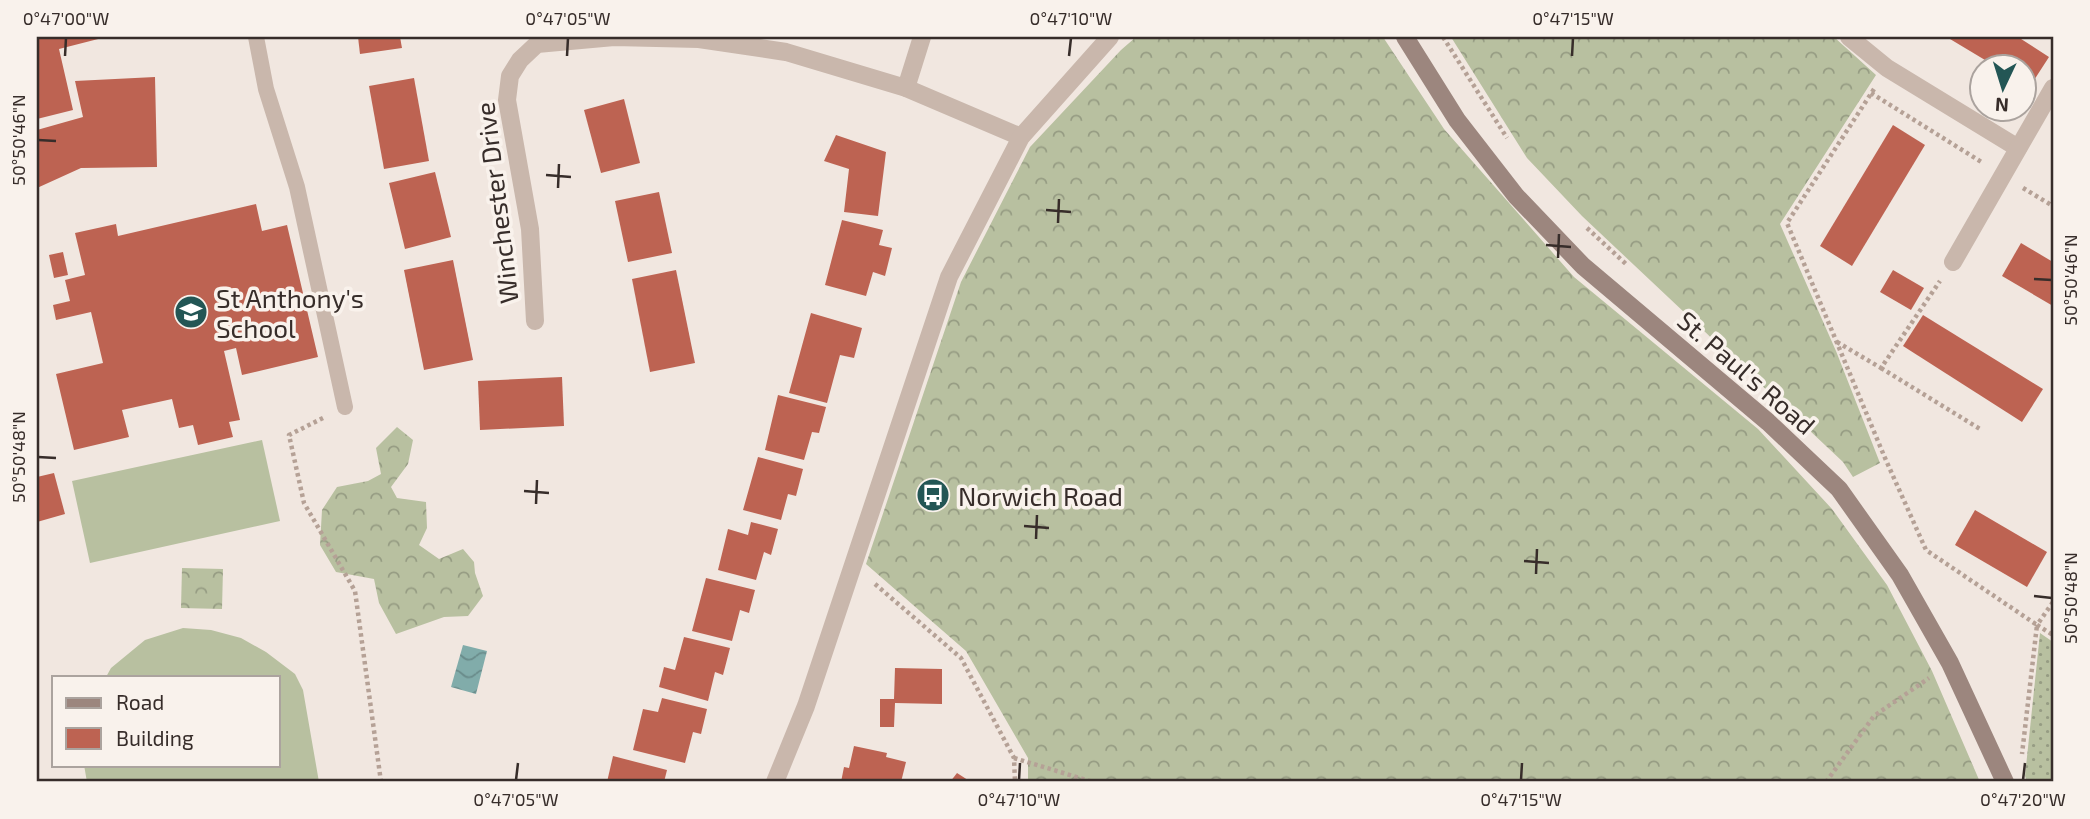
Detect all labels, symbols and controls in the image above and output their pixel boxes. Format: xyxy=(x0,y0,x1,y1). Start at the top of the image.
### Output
text: 0°47'00"W xyxy=(23,7,109,29)
text: 0°47'05"W xyxy=(525,7,611,29)
text: 0°47'10"W xyxy=(1030,7,1112,29)
text: 0°47'15"W xyxy=(1532,7,1614,29)
north arrow xyxy=(1968,52,2038,122)
text: 50°50'46"N xyxy=(7,94,29,186)
text: N xyxy=(1994,94,2009,117)
street label: Winchester Drive xyxy=(468,101,524,305)
text: 50°50'46"N xyxy=(2059,234,2081,326)
place label: St Anthony's School xyxy=(216,282,364,343)
school or university icon: St Anthony's School xyxy=(172,293,210,331)
street label: St. Paul's Road xyxy=(1672,304,1822,440)
text: 50°50'48"N xyxy=(7,411,29,503)
bus stop icon: Norwich Road xyxy=(914,476,952,514)
place label: Norwich Road xyxy=(958,480,1123,511)
text: 50°50'48"N xyxy=(2059,552,2081,644)
legend xyxy=(52,676,280,766)
text: Road xyxy=(116,689,164,714)
text: Building xyxy=(116,725,194,750)
text: 0°47'05"W xyxy=(473,788,559,810)
text: 0°47'10"W xyxy=(978,788,1060,810)
text: 0°47'15"W xyxy=(1480,788,1562,810)
text: 0°47'20"W xyxy=(1980,788,2066,810)

